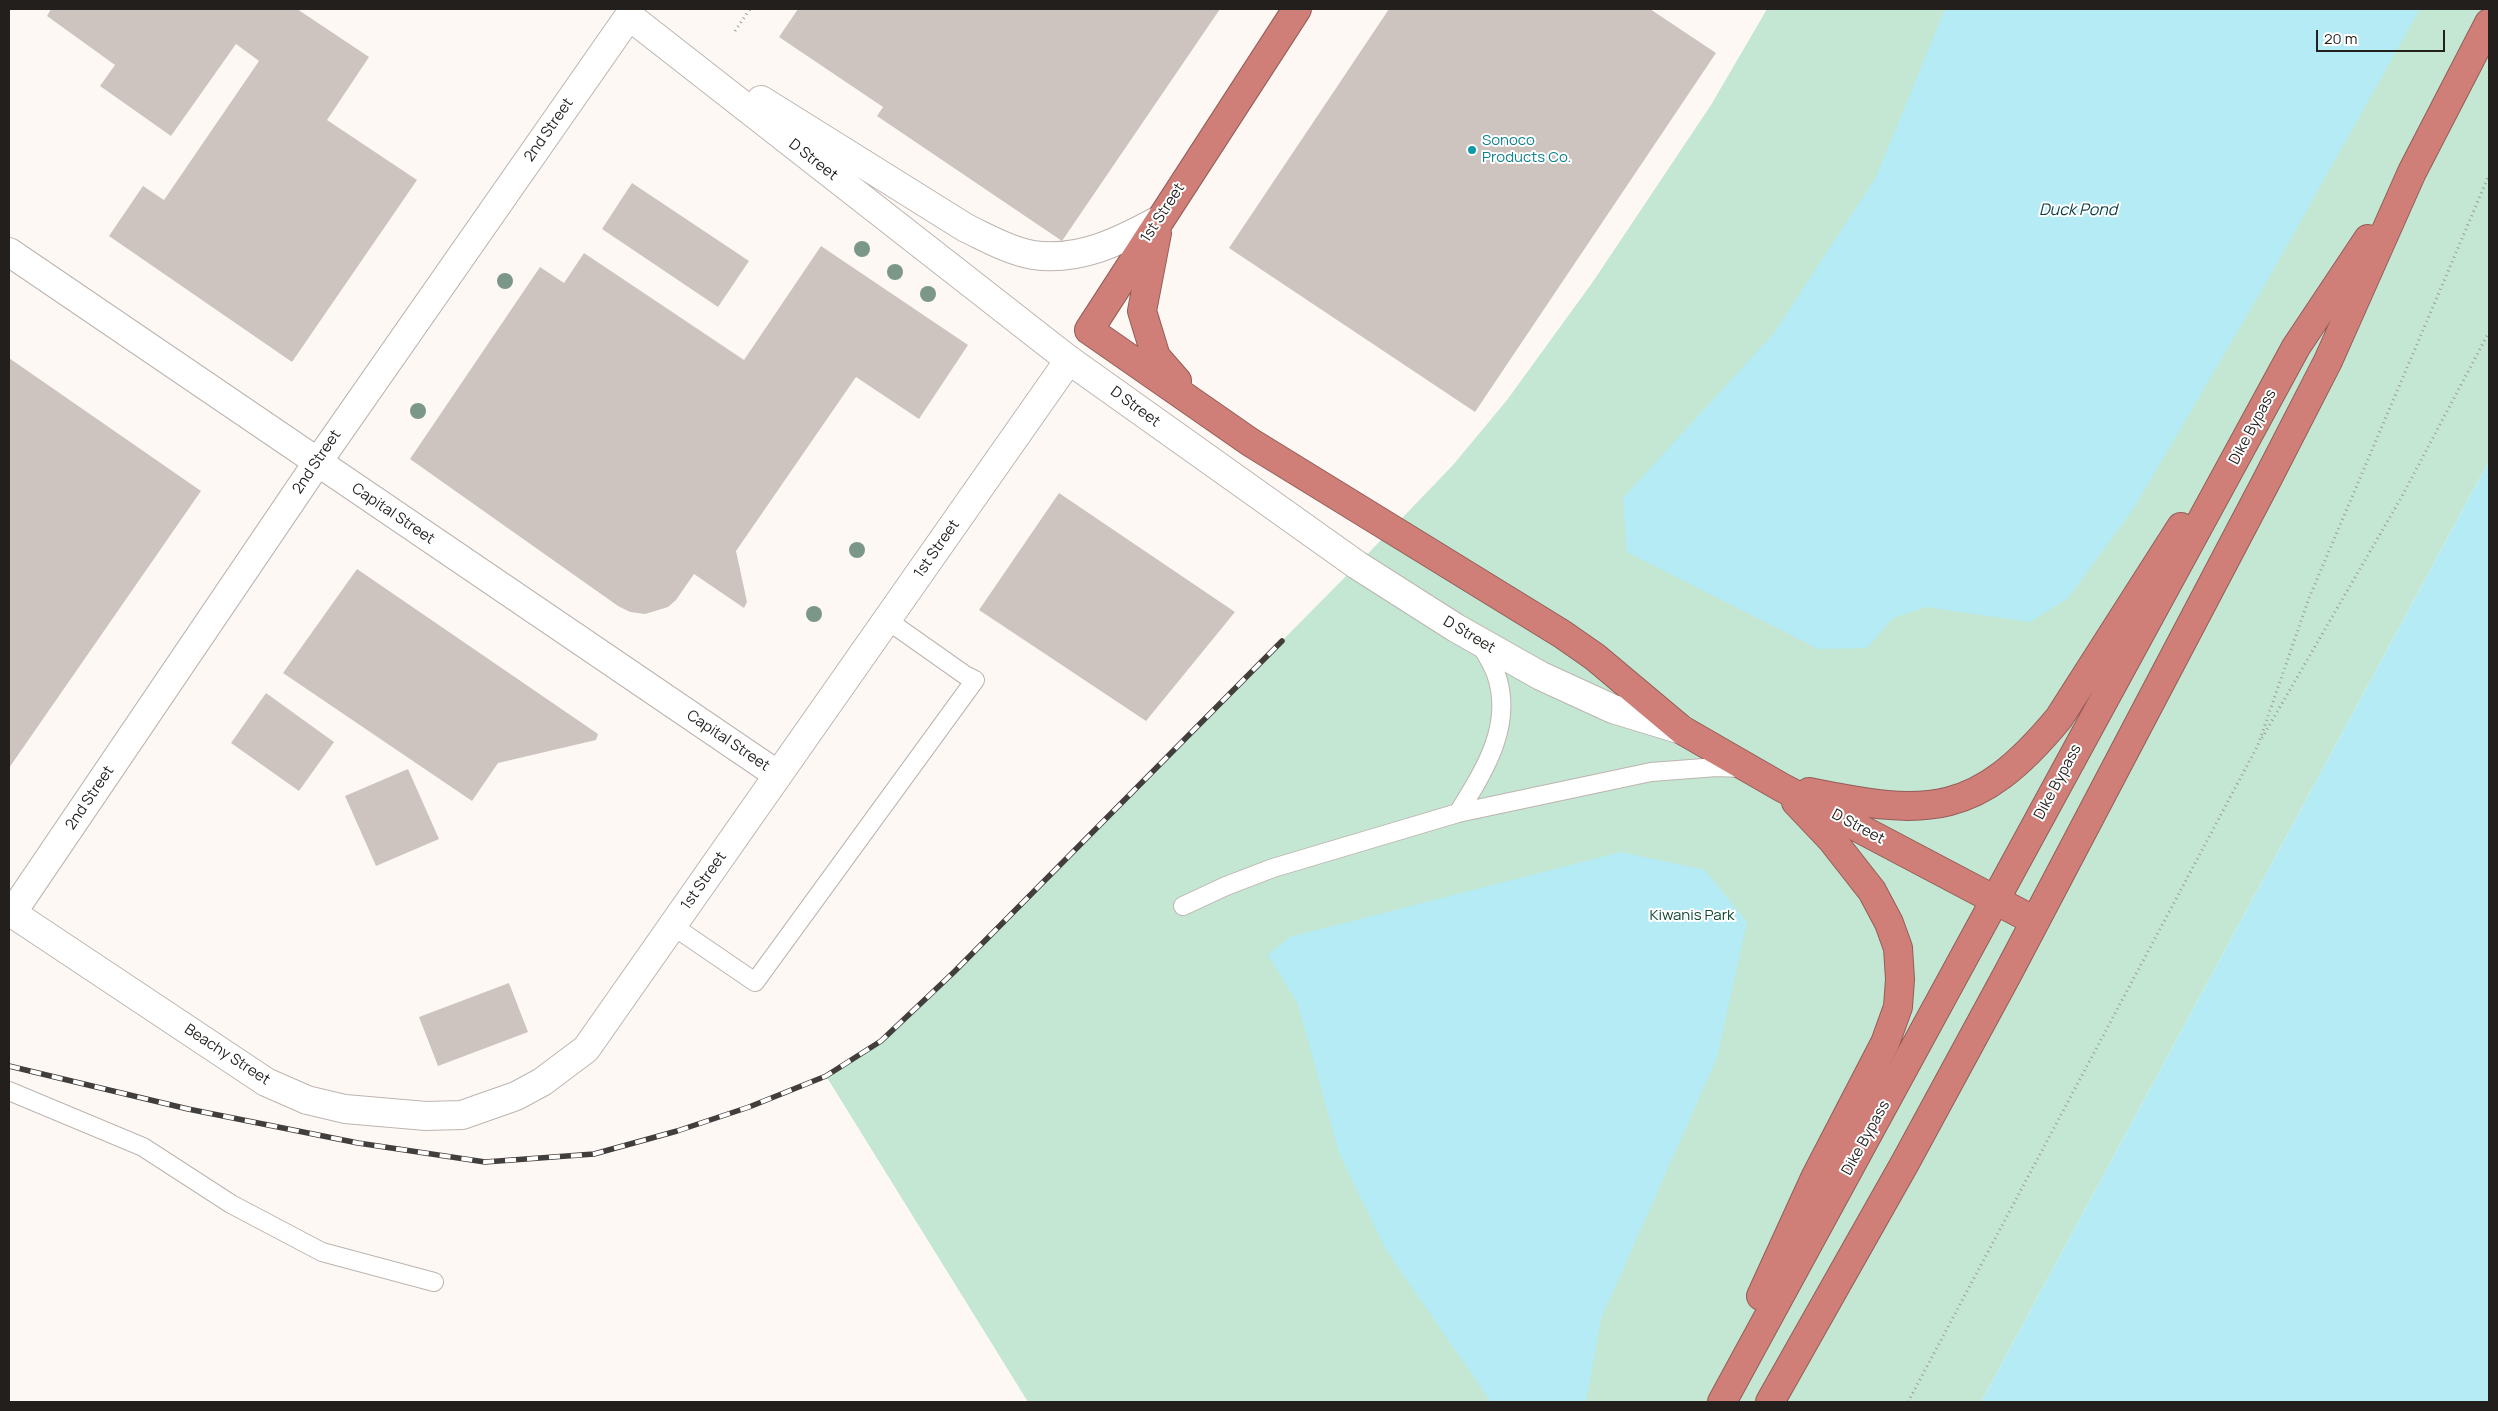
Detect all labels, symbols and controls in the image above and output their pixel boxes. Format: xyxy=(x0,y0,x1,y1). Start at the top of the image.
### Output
scale bar xyxy=(2318,20,2447,52)
text: 20 m xyxy=(2324,28,2357,49)
street label: 2nd Street xyxy=(521,95,577,165)
place label: Sonoco Products Co. xyxy=(1482,132,1571,167)
street label: D Street xyxy=(785,135,841,185)
marker: Sonoco Products Co. xyxy=(1466,144,1478,156)
street label: 1st Street xyxy=(1137,180,1189,246)
water label: Duck Pond xyxy=(2039,201,2117,221)
street label: D Street xyxy=(1107,383,1163,431)
street label: Dike Bypass xyxy=(2226,386,2280,468)
street label: 2nd Street xyxy=(289,427,345,497)
street label: Capital Street xyxy=(348,480,438,548)
street label: 1st Street xyxy=(910,516,964,582)
street label: D Street xyxy=(1440,613,1498,657)
street label: Capital Street xyxy=(683,707,773,775)
street label: Dike Bypass xyxy=(2031,741,2085,823)
street label: 2nd Street xyxy=(62,763,118,833)
street label: D Street xyxy=(1829,806,1887,848)
street label: 1st Street xyxy=(677,848,731,914)
park label: Kiwanis Park xyxy=(1650,907,1734,925)
street label: Beachy Street xyxy=(181,1021,273,1089)
street label: Dike Bypass xyxy=(1838,1097,1894,1179)

